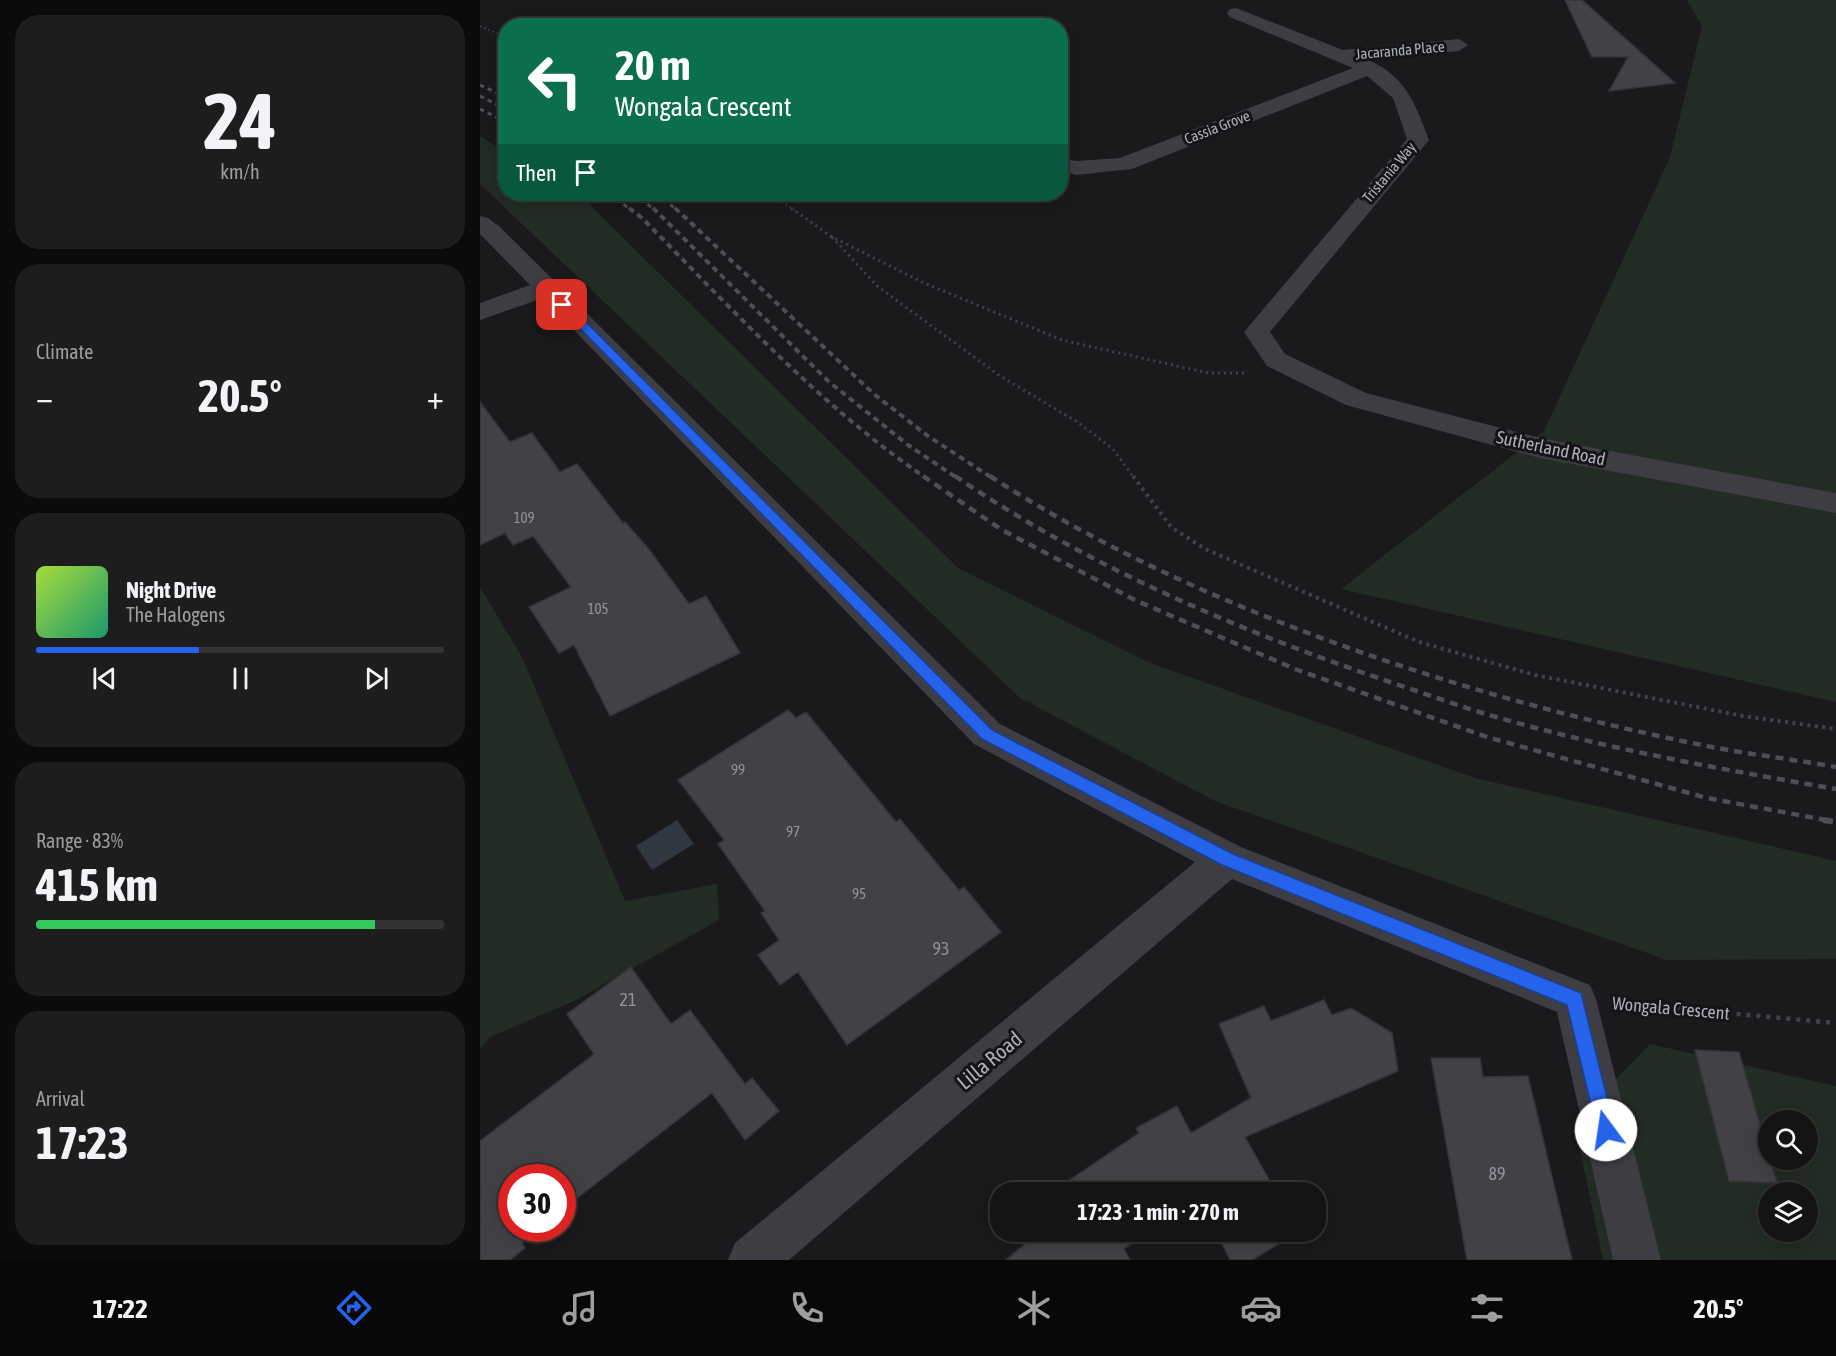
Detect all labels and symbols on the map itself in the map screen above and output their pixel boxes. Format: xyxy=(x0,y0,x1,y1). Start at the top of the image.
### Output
street label: Jacaranda Place xyxy=(1355,38,1445,62)
street label: Cassia Grove xyxy=(1182,107,1252,147)
street label: Tristania Way xyxy=(1359,138,1419,206)
pin xyxy=(536,279,587,330)
street label: Sutherland Road xyxy=(1495,426,1607,470)
house number: 109 xyxy=(513,509,535,526)
house number: 105 xyxy=(587,600,609,617)
house number: 99 xyxy=(731,761,745,778)
house number: 97 xyxy=(786,823,800,840)
house number: 95 xyxy=(852,885,866,902)
house number: 93 xyxy=(933,938,949,959)
house number: 21 xyxy=(620,989,636,1010)
street label: Wongala Crescent xyxy=(1611,992,1731,1024)
street label: Lilla Road xyxy=(952,1026,1026,1094)
position arrow xyxy=(1574,1098,1638,1162)
house number: 89 xyxy=(1489,1163,1505,1184)
speed limit sign: 30 xyxy=(498,1164,576,1242)

